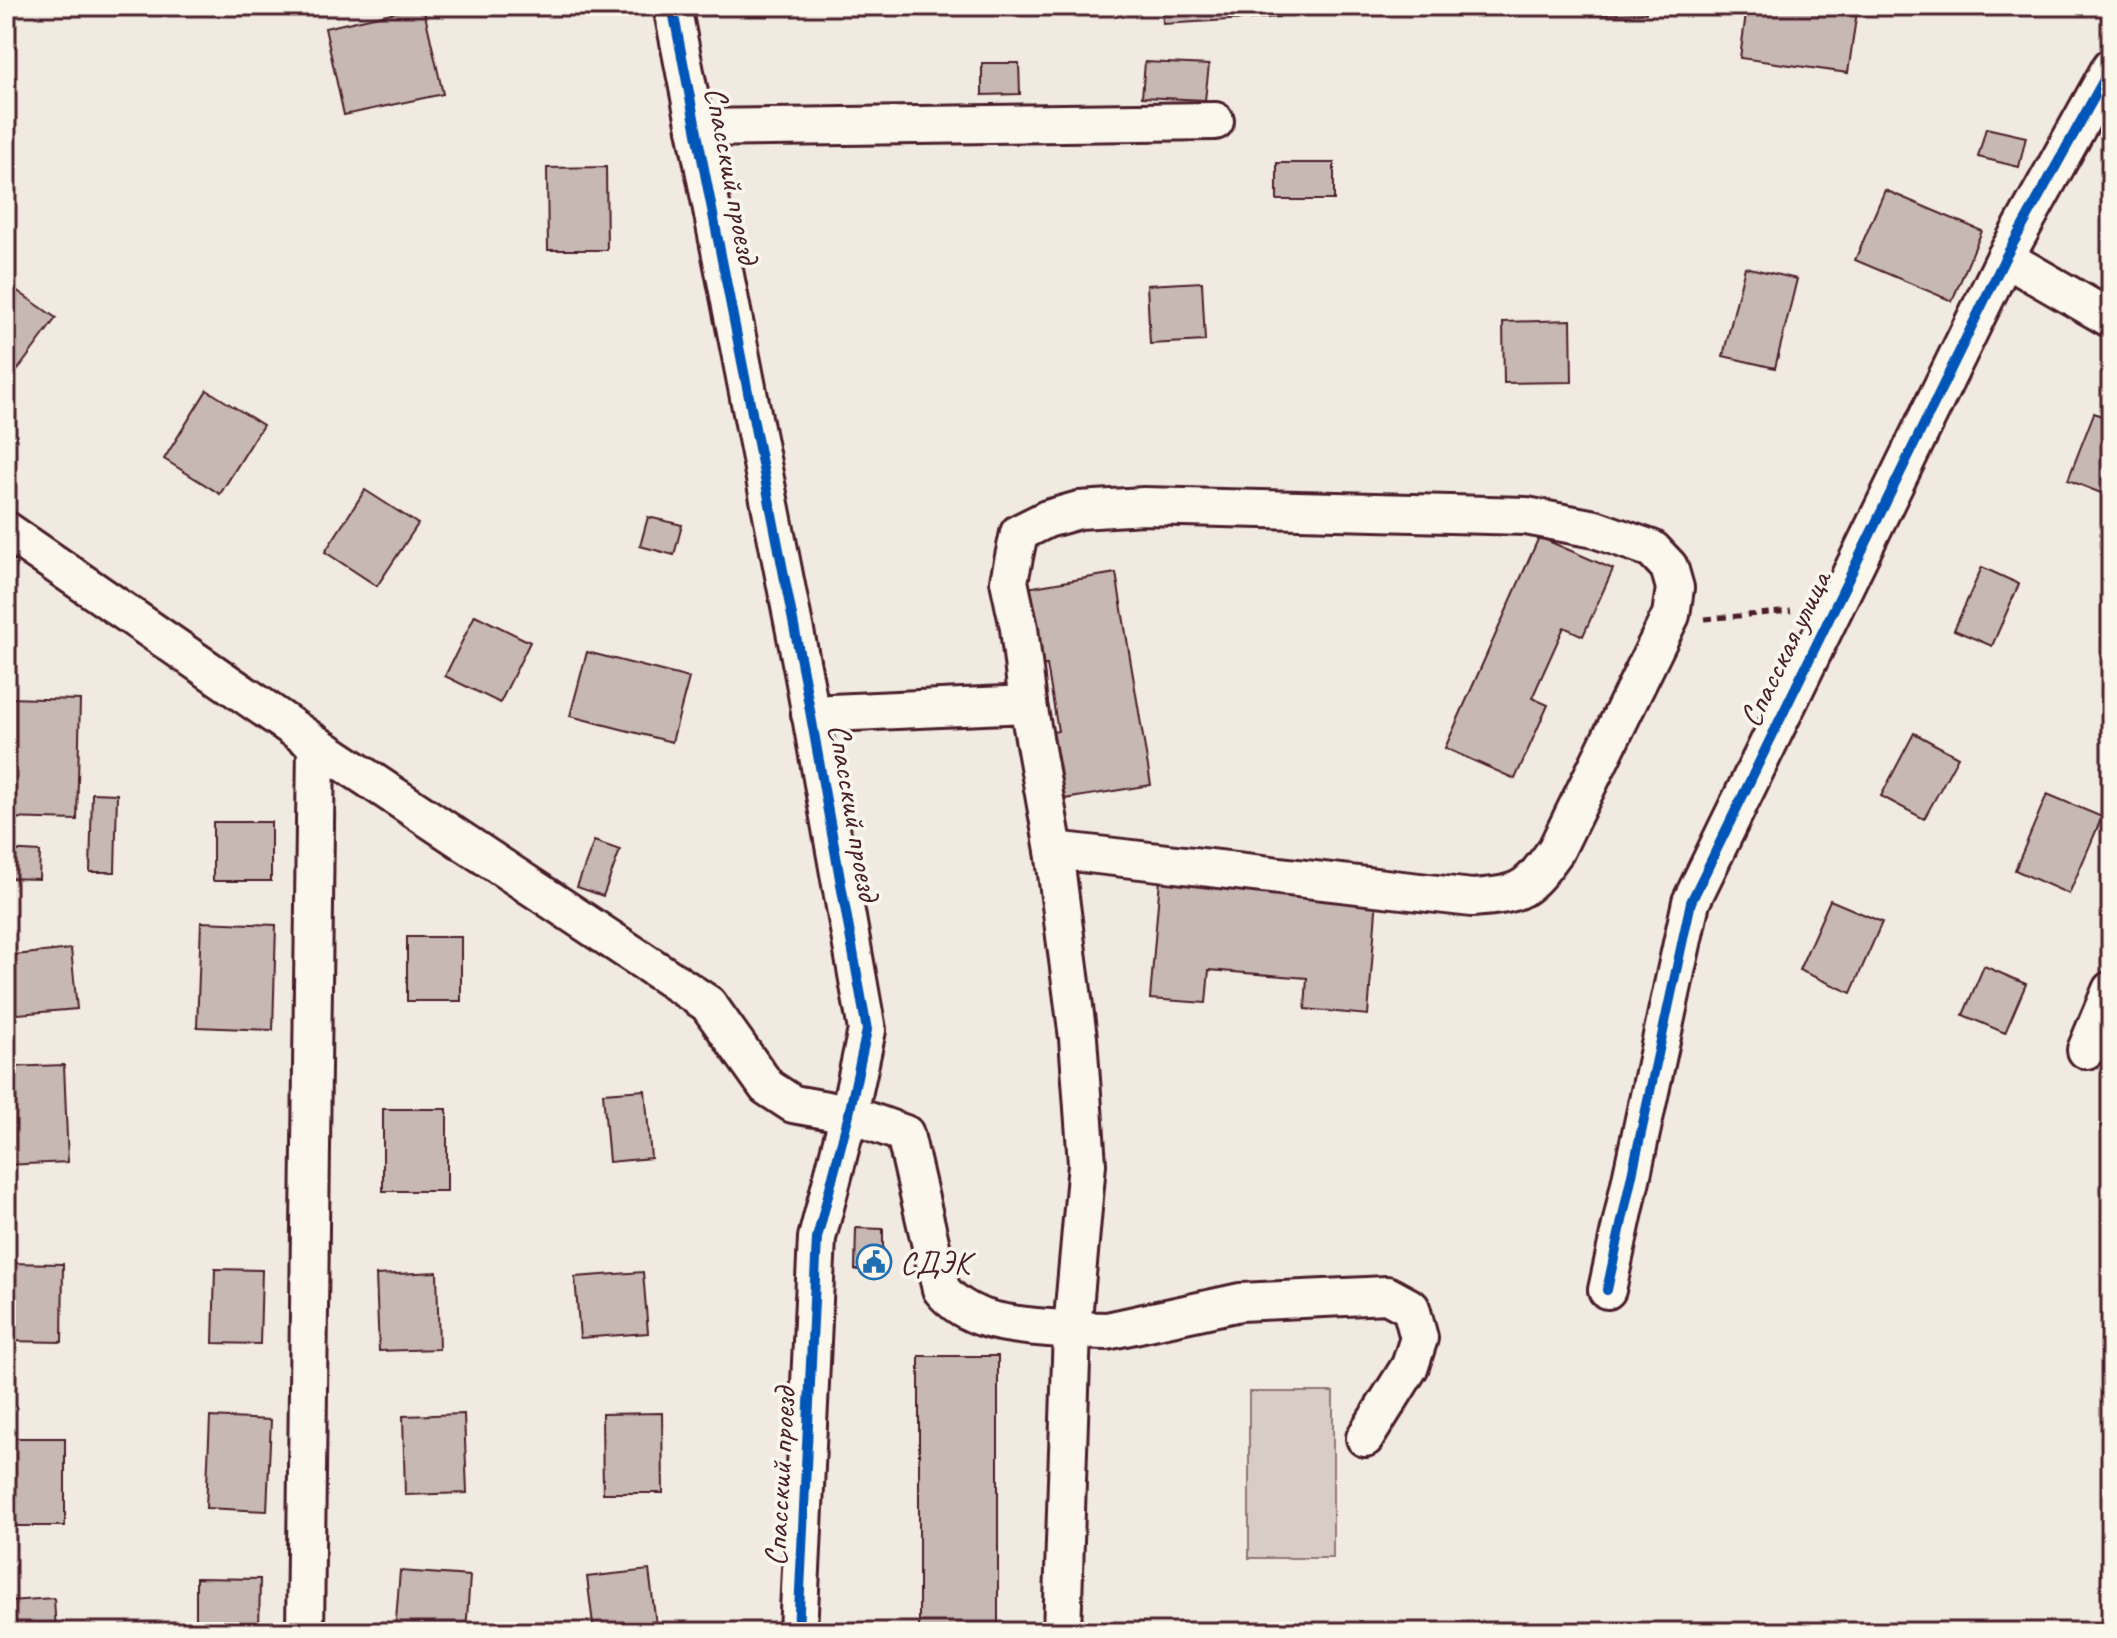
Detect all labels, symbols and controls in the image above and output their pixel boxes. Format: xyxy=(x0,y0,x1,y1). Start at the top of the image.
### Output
street label: Спасский проезд xyxy=(695,83,770,269)
street label: Спасская улица xyxy=(1730,562,1842,734)
street label: Спасский проезд xyxy=(818,721,890,906)
place label: СДЭК xyxy=(900,1242,976,1283)
public building icon: СДЭК xyxy=(855,1243,893,1281)
street label: Спасский проезд xyxy=(755,1384,805,1567)

